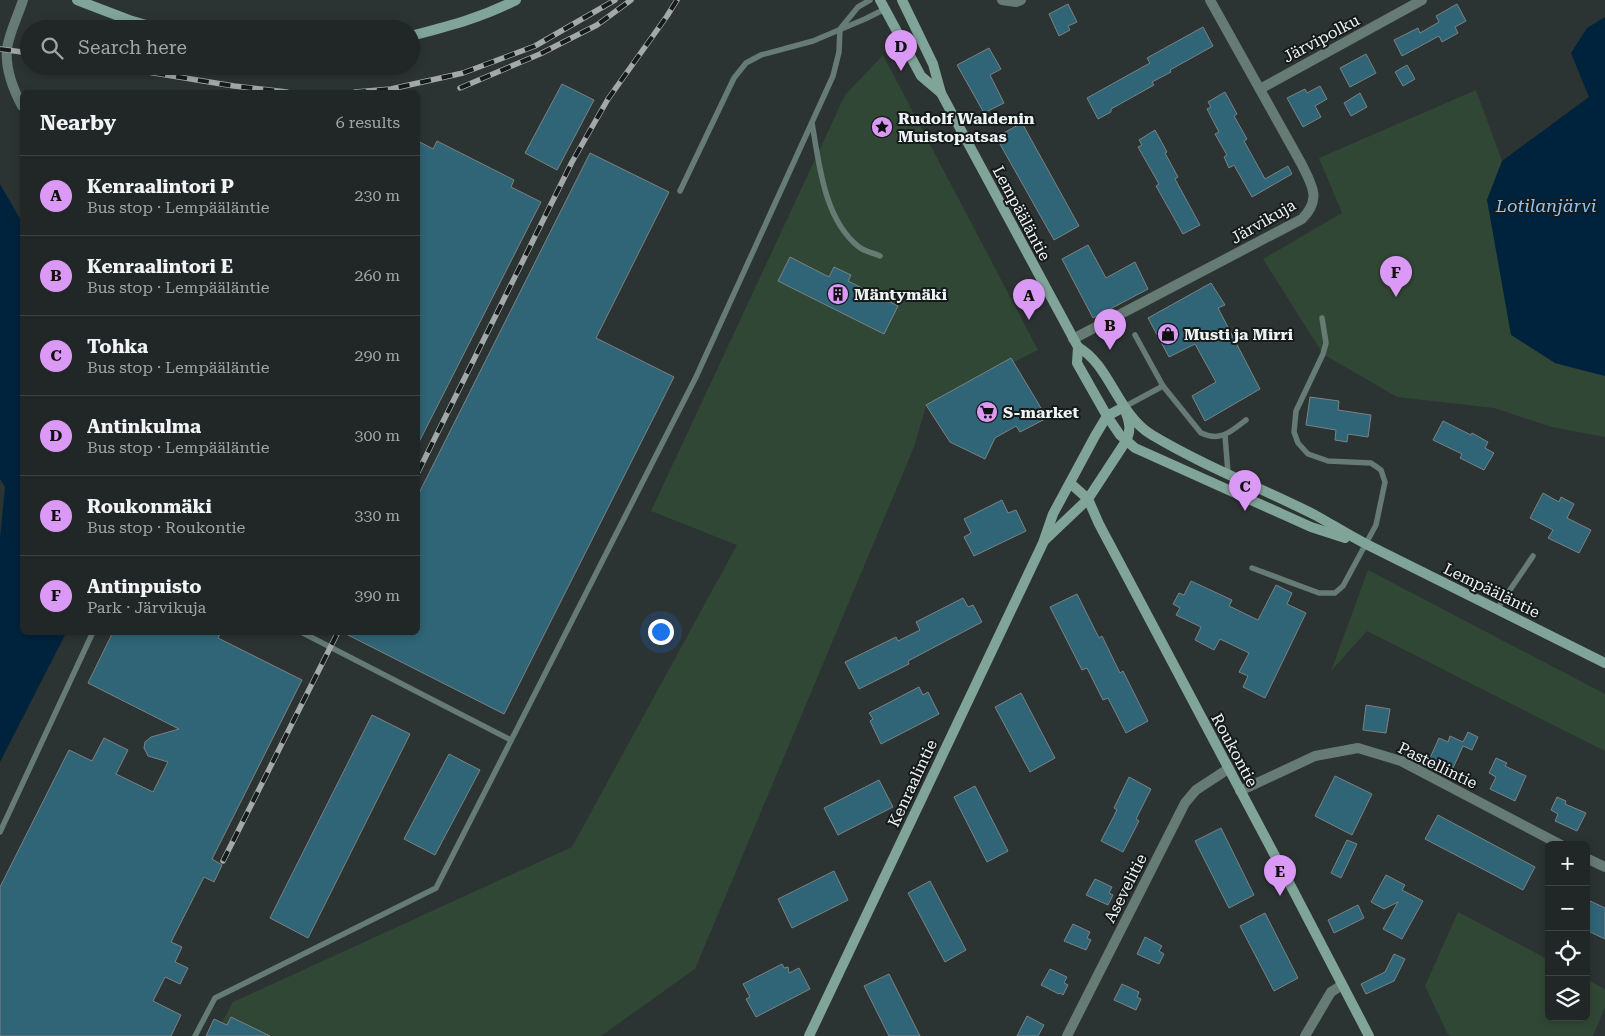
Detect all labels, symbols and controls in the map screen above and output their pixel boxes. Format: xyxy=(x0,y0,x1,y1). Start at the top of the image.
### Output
street label: Järvipolku xyxy=(1280,10,1363,66)
search box xyxy=(20,20,420,75)
pin: D xyxy=(885,30,917,71)
icon: search xyxy=(38,34,66,62)
text: Search here xyxy=(78,36,187,59)
place label: Rudolf Waldenin Muistopatsas xyxy=(898,109,1035,146)
text: Nearby xyxy=(40,111,116,135)
text: 6 results xyxy=(336,113,400,132)
place icon: Rudolf Waldenin Muistopatsas xyxy=(870,115,894,139)
street label: Lempääläntie xyxy=(989,163,1055,264)
text: Kenraalintori P xyxy=(87,175,234,198)
text: A xyxy=(50,186,62,205)
text: 230 m xyxy=(354,186,400,205)
street label: Järvikuja xyxy=(1227,195,1299,248)
water label: Lotilanjärvi xyxy=(1495,195,1597,216)
text: Bus stop · Lempääläntie xyxy=(87,198,270,217)
text: Kenraalintori E xyxy=(87,255,233,278)
pin: F xyxy=(1380,256,1412,297)
text: B xyxy=(50,266,62,285)
text: 260 m xyxy=(354,266,400,285)
text: Bus stop · Lempääläntie xyxy=(87,278,270,297)
pin: A xyxy=(1013,279,1045,320)
building icon: Mäntymäki xyxy=(826,282,850,306)
place label: Mäntymäki xyxy=(854,285,948,304)
pin: B xyxy=(1094,309,1126,350)
shop icon: Musti ja Mirri xyxy=(1156,322,1180,346)
place label: Musti ja Mirri xyxy=(1184,325,1294,344)
text: Tohka xyxy=(87,335,148,358)
text: C xyxy=(50,346,62,365)
text: 290 m xyxy=(354,346,400,365)
text: Bus stop · Lempääläntie xyxy=(87,358,270,377)
supermarket icon: S-market xyxy=(975,400,999,424)
place label: S-market xyxy=(1003,403,1079,422)
text: Antinkulma xyxy=(87,415,201,438)
text: D xyxy=(50,426,62,445)
text: 300 m xyxy=(354,426,400,445)
text: Bus stop · Lempääläntie xyxy=(87,438,270,457)
pin: C xyxy=(1229,470,1261,511)
text: Roukonmäki xyxy=(87,495,212,518)
text: E xyxy=(51,506,61,525)
text: 330 m xyxy=(354,506,400,525)
text: Bus stop · Roukontie xyxy=(87,518,245,537)
street label: Lempääläntie xyxy=(1441,559,1543,622)
text: Antinpuisto xyxy=(87,575,201,598)
text: F xyxy=(51,586,61,605)
text: 390 m xyxy=(354,586,400,605)
text: Park · Järvikuja xyxy=(87,598,206,617)
your location xyxy=(648,619,674,645)
street label: Roukontie xyxy=(1207,710,1262,790)
street label: Kenraalintie xyxy=(884,736,941,830)
street label: Pastellintie xyxy=(1395,738,1481,793)
map controls xyxy=(1545,841,1590,1021)
button: + xyxy=(1545,841,1590,886)
street label: Asevelitie xyxy=(1100,850,1151,926)
pin: E xyxy=(1264,855,1296,896)
button: − xyxy=(1545,886,1590,931)
button: locate xyxy=(1545,931,1590,976)
button: layers xyxy=(1545,976,1590,1021)

